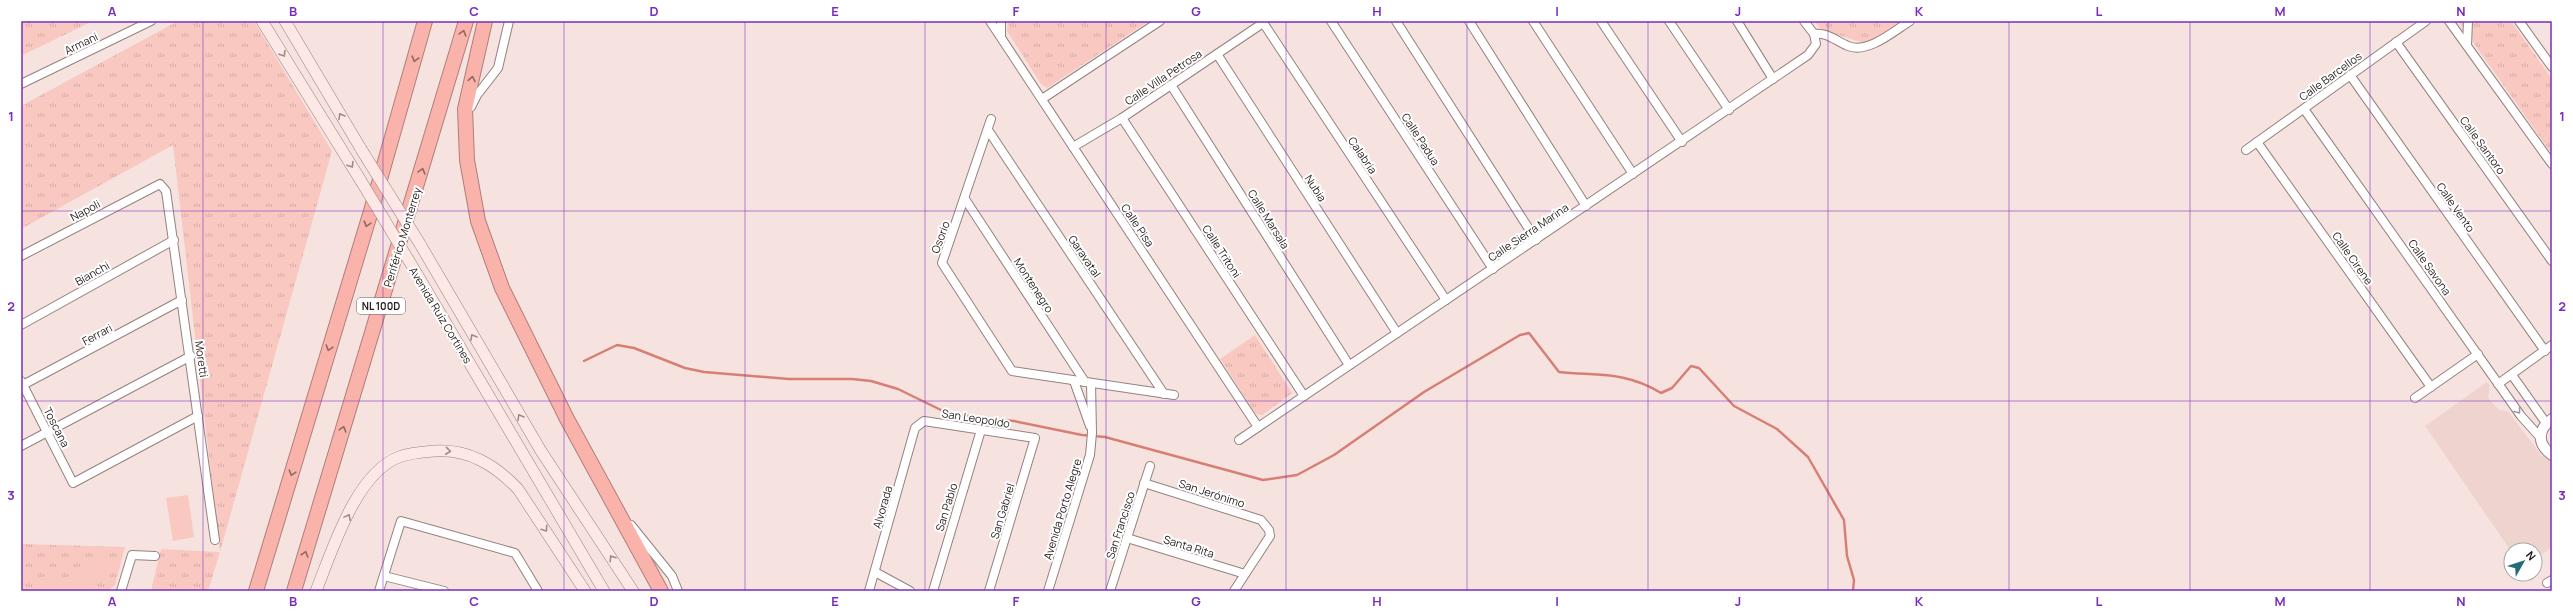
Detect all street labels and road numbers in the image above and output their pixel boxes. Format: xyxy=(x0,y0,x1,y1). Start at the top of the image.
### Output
street label: Armani xyxy=(62,28,100,58)
street label: Calle Villa Petrosa xyxy=(1122,46,1204,108)
street label: Calle Barcellos xyxy=(2296,48,2365,104)
street label: Calle Padua xyxy=(1399,110,1443,168)
street label: Calle Santoro xyxy=(2457,113,2509,177)
street label: Calabria xyxy=(1345,133,1381,177)
street label: Nubia xyxy=(1302,172,1330,204)
street label: Calle Vento xyxy=(2433,179,2479,235)
street label: Periférico Monterrey xyxy=(380,185,424,289)
street label: Calle Marsala xyxy=(1245,186,1293,252)
street label: Napoli xyxy=(67,196,103,224)
street label: Calle Sierra Marina xyxy=(1485,199,1571,265)
street label: Calle Pisa xyxy=(1118,201,1158,249)
street label: Osorio xyxy=(927,218,953,255)
street label: Calle Tritoni xyxy=(1199,222,1245,280)
street label: Calle Cirene xyxy=(2329,229,2377,288)
street label: Garavatal xyxy=(1065,232,1105,280)
street label: Calle Savona xyxy=(2405,236,2455,298)
street label: Montenegro xyxy=(1011,255,1058,316)
street label: Bianchi xyxy=(72,257,112,289)
street label: Avenida Ruíz Cortines xyxy=(406,264,476,366)
road number: NL 100D xyxy=(357,298,405,314)
street label: Ferrari xyxy=(79,320,115,348)
street label: Moretti xyxy=(192,340,212,378)
street label: Toscana xyxy=(41,405,73,449)
street label: San Leopoldo xyxy=(941,405,1012,431)
street label: Avenida Porto Alegre xyxy=(1040,456,1085,561)
street label: San Jerónimo xyxy=(1177,475,1247,511)
street label: San Pablo xyxy=(932,481,961,533)
street label: San Gabriel xyxy=(986,481,1018,541)
street label: Alvorada xyxy=(869,484,895,530)
street label: San Francisco xyxy=(1102,489,1138,561)
street label: Santa Rita xyxy=(1162,531,1216,561)

